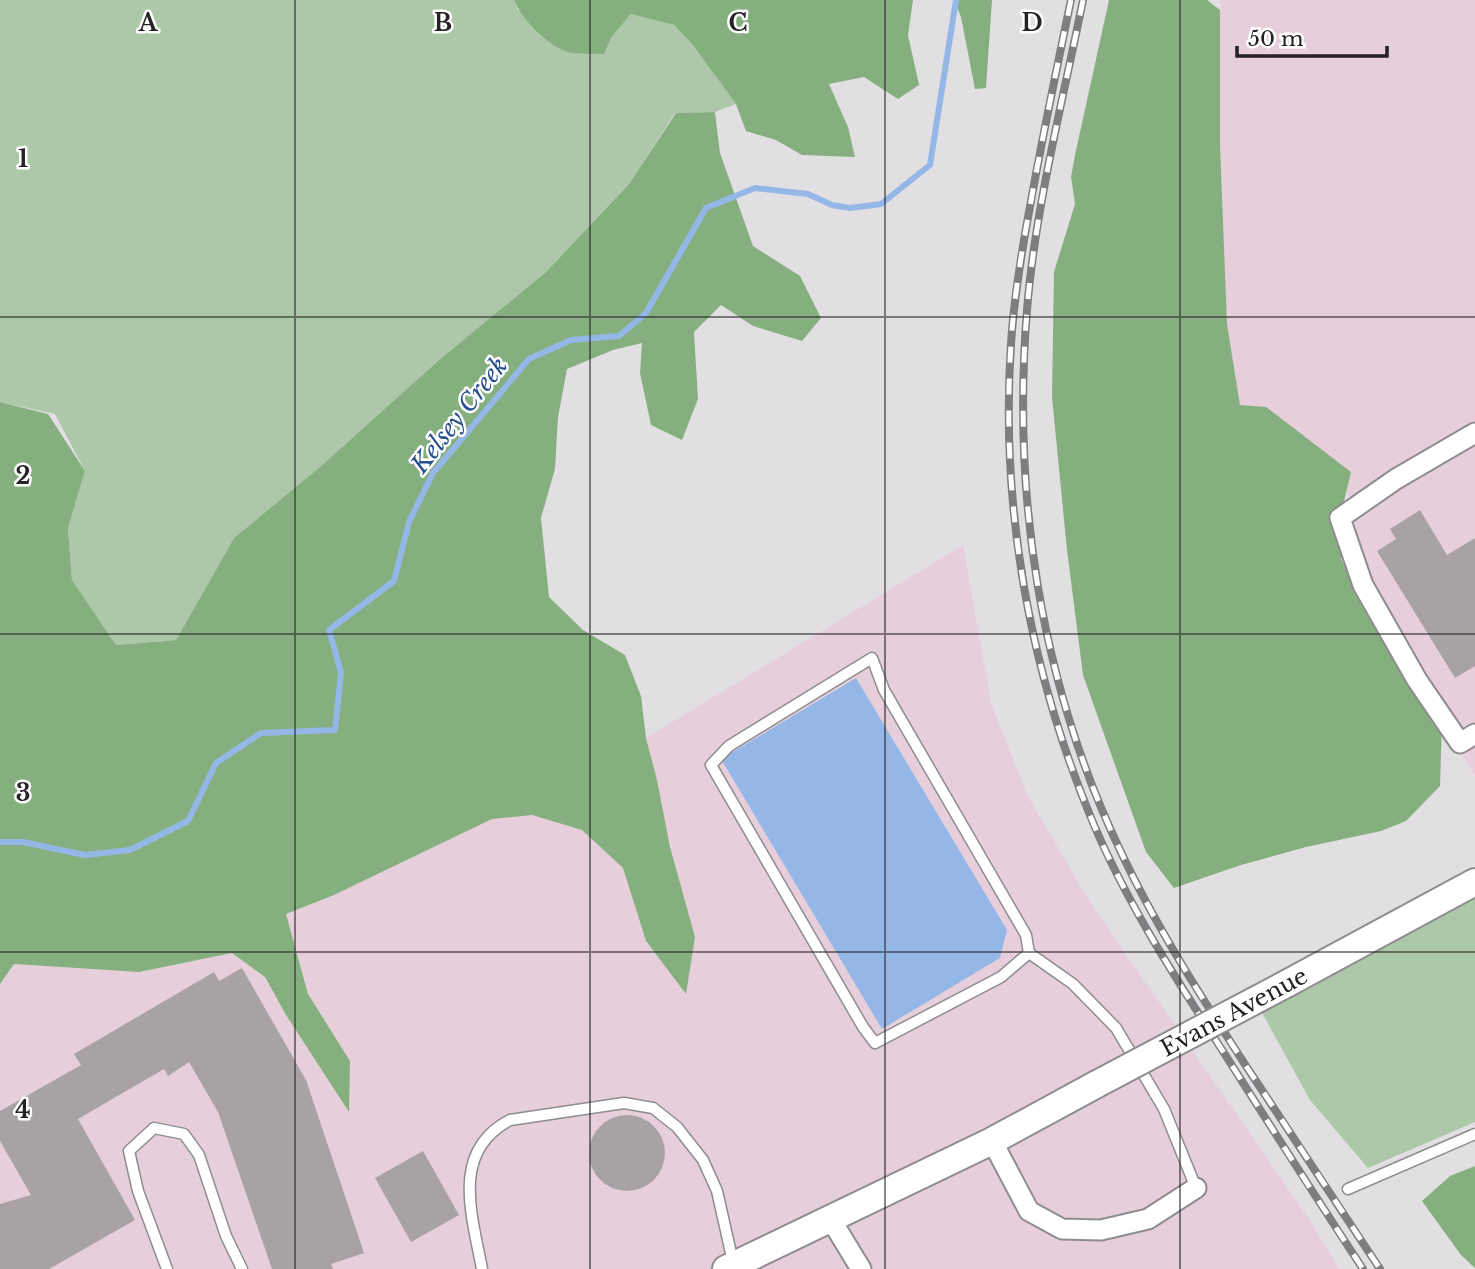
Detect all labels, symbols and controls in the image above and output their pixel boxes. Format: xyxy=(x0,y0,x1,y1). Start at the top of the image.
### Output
text: A xyxy=(138,9,159,37)
text: B xyxy=(434,9,452,37)
text: C xyxy=(729,9,747,37)
text: D xyxy=(1021,9,1043,37)
scale bar xyxy=(1237,14,1388,58)
text: 50 m xyxy=(1248,26,1304,52)
text: 1 xyxy=(18,145,28,173)
water label: Kelsey Creek xyxy=(404,351,513,479)
text: 2 xyxy=(16,462,30,490)
text: 3 xyxy=(16,779,30,807)
street label: Evans Avenue xyxy=(1156,962,1312,1062)
text: 4 xyxy=(15,1096,31,1124)

